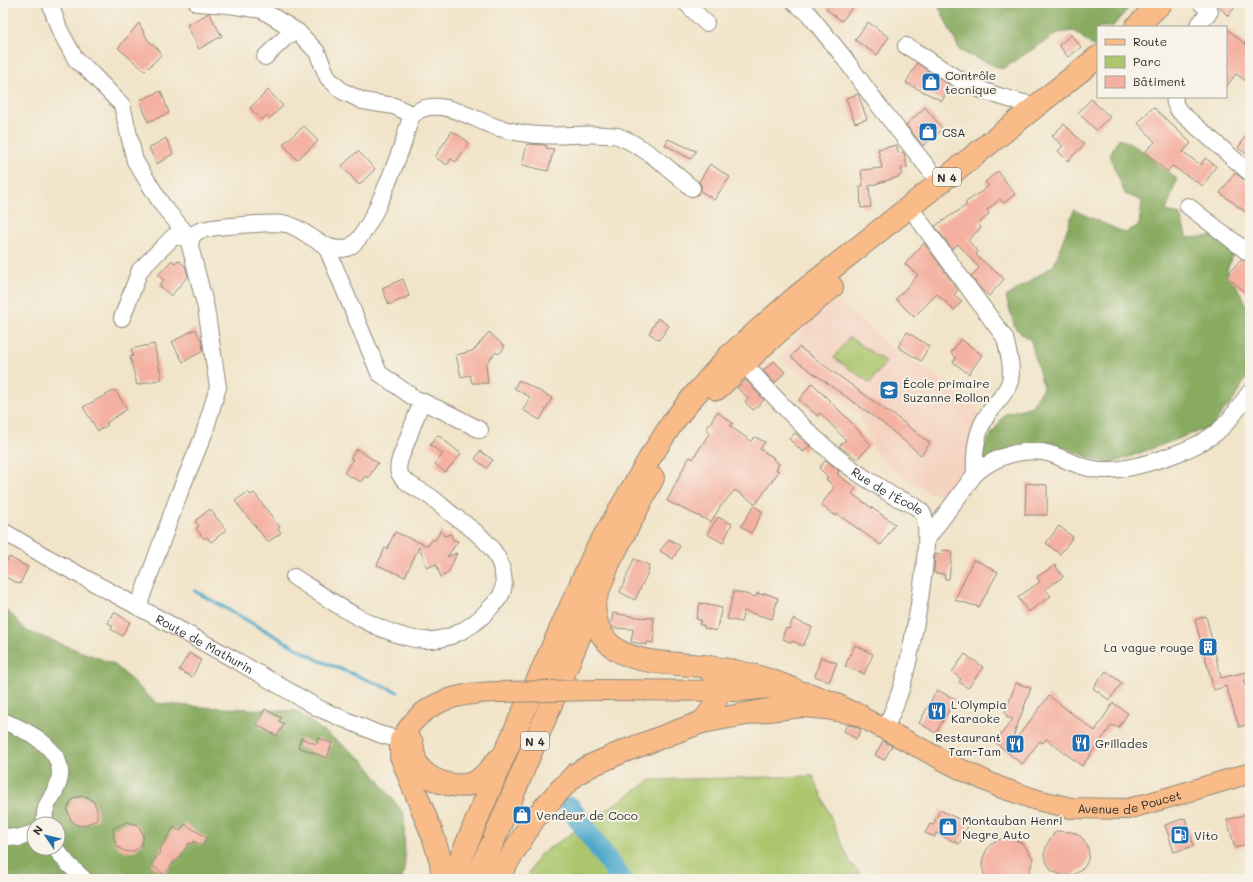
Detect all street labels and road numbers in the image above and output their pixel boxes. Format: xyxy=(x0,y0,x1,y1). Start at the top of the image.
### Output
road number: N 4 xyxy=(933,168,961,186)
street label: Rue de l'École xyxy=(848,463,928,518)
street label: Route de Mathurin xyxy=(153,610,256,677)
road number: N 4 xyxy=(521,732,549,750)
street label: Avenue de Poucet xyxy=(1078,786,1183,817)

